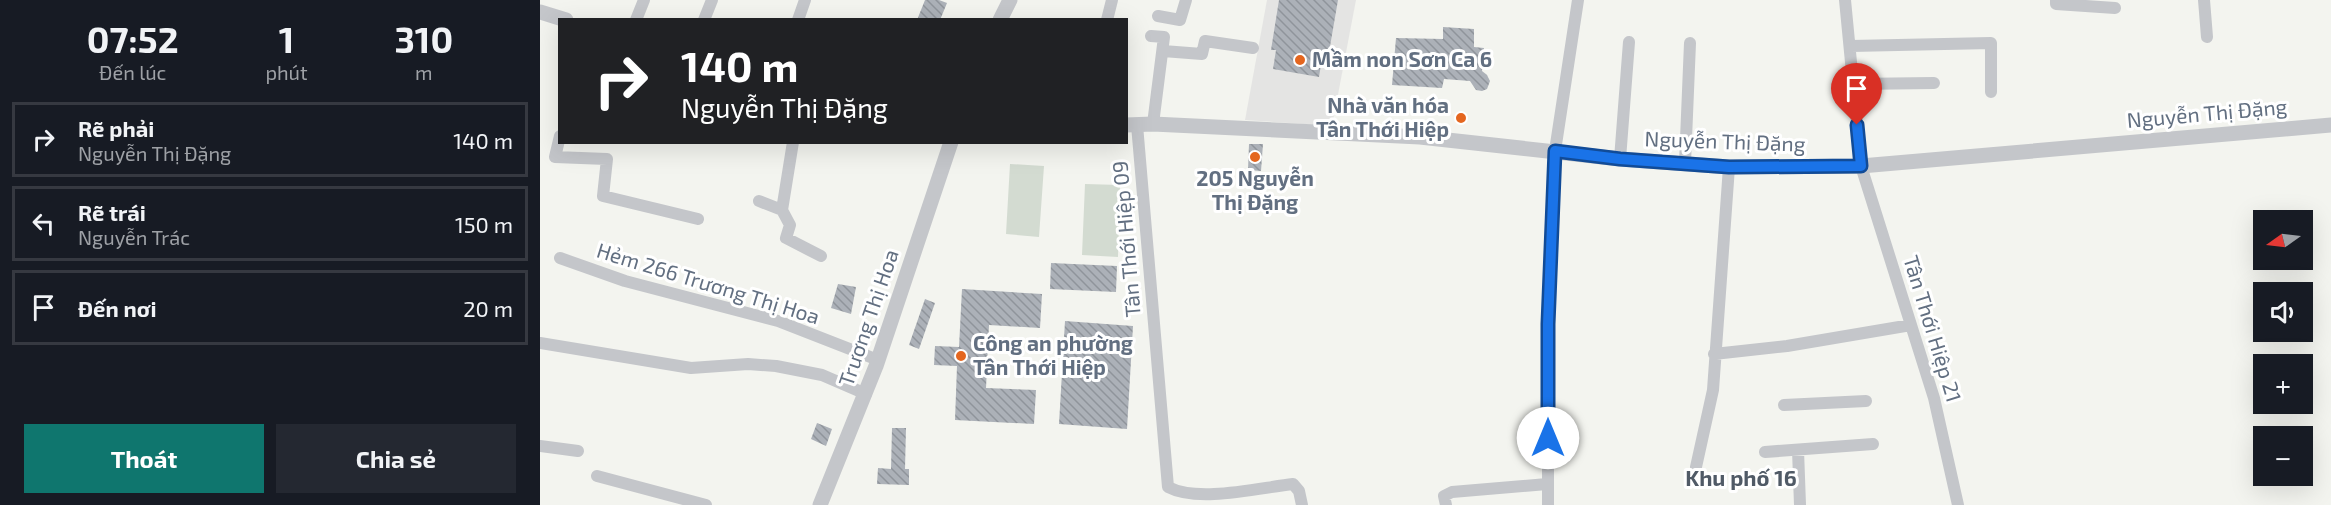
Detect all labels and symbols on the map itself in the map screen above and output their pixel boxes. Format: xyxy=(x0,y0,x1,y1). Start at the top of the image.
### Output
place label: Mầm non Sơn Ca 6 xyxy=(1312,46,1492,71)
marker: Mầm non Sơn Ca 6 xyxy=(1293,53,1307,67)
pin xyxy=(1831,63,1882,125)
place label: Nhà văn hóa Tân Thới Hiệp xyxy=(1316,92,1449,141)
street label: Nguyễn Thị Đặng xyxy=(2126,93,2288,132)
marker: Nhà văn hóa Tân Thới Hiệp xyxy=(1454,111,1468,125)
street label: Nguyễn Thị Đặng xyxy=(1644,125,1806,156)
marker: 205 Nguyễn Thị Đặng xyxy=(1248,150,1262,164)
street label: Tân Thới Hiệp 09 xyxy=(1106,160,1145,318)
place label: 205 Nguyễn Thị Đặng xyxy=(1196,165,1314,214)
north arrow xyxy=(2253,210,2313,270)
street label: Hẻm 266 Trương Thị Hoa xyxy=(594,237,823,328)
street label: Trương Thị Hoa xyxy=(832,246,903,389)
street label: Tân Thới Hiệp 21 xyxy=(1899,252,1968,405)
place label: Công an phường Tân Thới Hiệp xyxy=(973,330,1133,379)
marker: Công an phường Tân Thới Hiệp xyxy=(954,349,968,363)
position arrow xyxy=(1516,406,1580,470)
district label: Khu phố 16 xyxy=(1685,464,1797,490)

